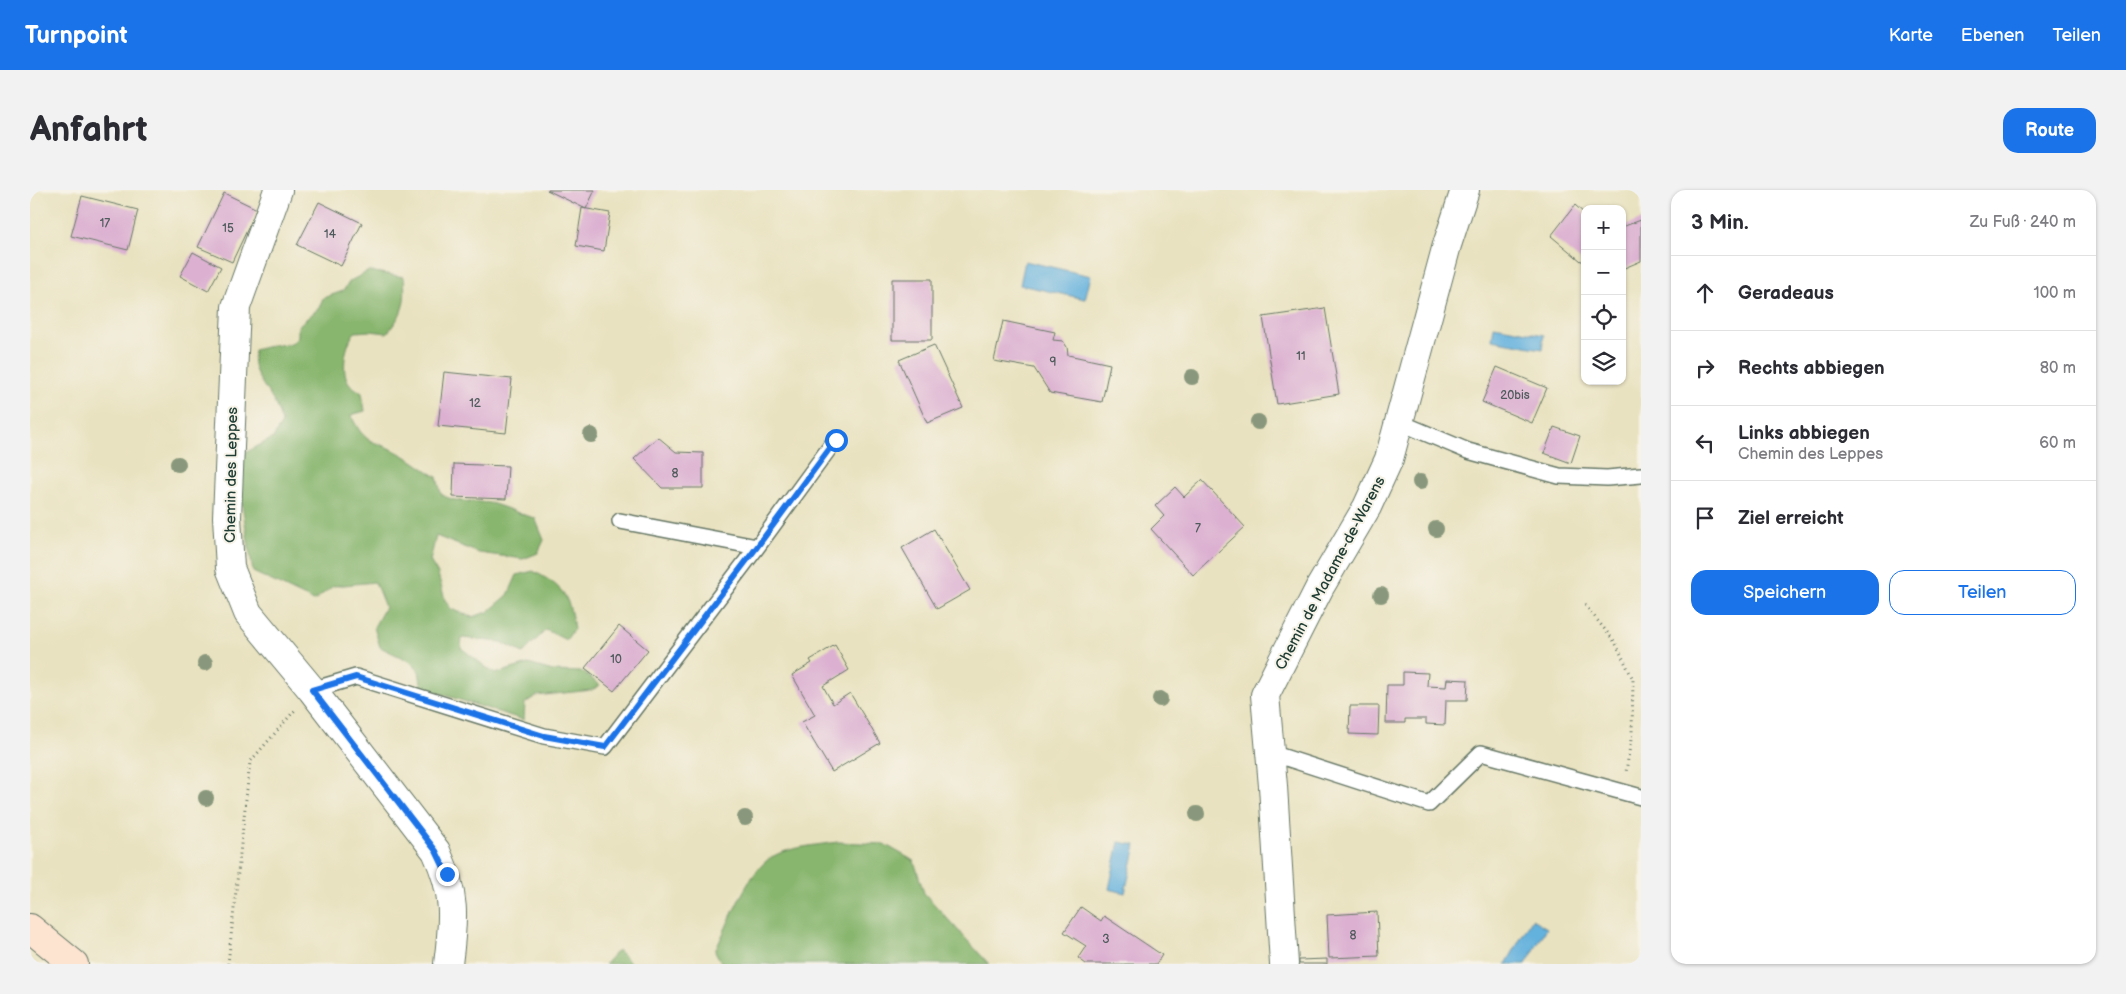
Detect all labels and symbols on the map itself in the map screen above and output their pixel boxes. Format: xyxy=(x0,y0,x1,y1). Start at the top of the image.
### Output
house number: 17 xyxy=(100,216,110,231)
house number: 15 xyxy=(222,221,234,236)
house number: 14 xyxy=(324,227,337,242)
house number: 11 xyxy=(1296,349,1306,364)
house number: 9 xyxy=(1050,355,1057,370)
house number: 20bis xyxy=(1500,388,1530,403)
house number: 12 xyxy=(469,396,481,411)
street label: Chemin des Leppes xyxy=(221,406,242,543)
route start xyxy=(825,429,848,452)
house number: 8 xyxy=(672,466,679,481)
street label: Chemin de Madame-de-Warens xyxy=(1271,473,1390,673)
house number: 7 xyxy=(1195,521,1201,536)
house number: 10 xyxy=(610,652,622,667)
route end xyxy=(436,863,459,886)
house number: 8 xyxy=(1350,928,1357,943)
house number: 3 xyxy=(1102,932,1110,947)

